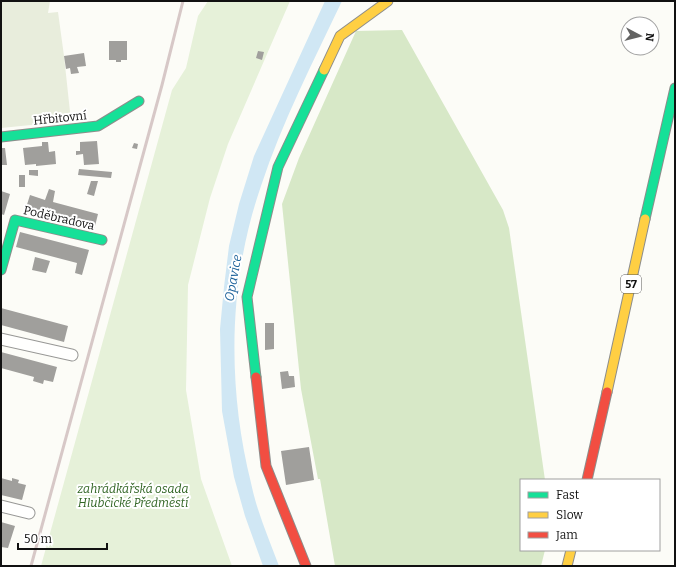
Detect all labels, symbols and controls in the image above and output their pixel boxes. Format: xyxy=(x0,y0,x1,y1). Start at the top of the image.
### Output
north arrow xyxy=(620,16,660,56)
text: N xyxy=(642,32,656,43)
street label: Hřbitovní xyxy=(33,108,88,128)
street label: Poděbradova xyxy=(22,203,96,233)
water label: Opavice xyxy=(222,253,245,303)
road number: 57 xyxy=(621,275,641,293)
legend xyxy=(520,479,660,551)
park label: zahrádkářská osada Hlubčické Předměstí xyxy=(77,482,190,510)
text: Fast xyxy=(556,488,580,502)
text: Slow xyxy=(556,508,583,522)
scale bar xyxy=(18,525,107,551)
text: Jam xyxy=(555,528,578,542)
text: 50 m xyxy=(24,532,53,546)

